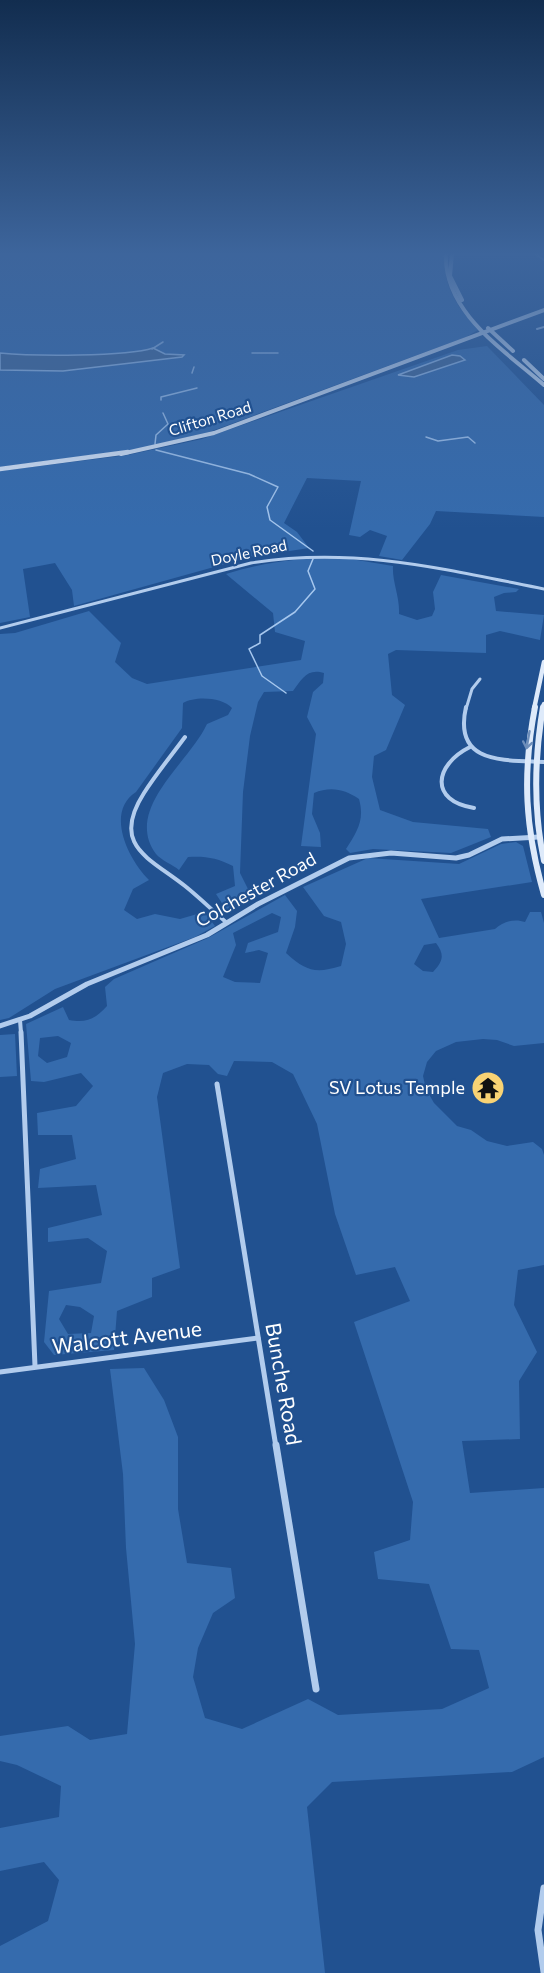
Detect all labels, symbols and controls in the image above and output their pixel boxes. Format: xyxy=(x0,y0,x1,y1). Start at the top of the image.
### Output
street label: Clifton Road xyxy=(166,397,253,439)
street label: Doyle Road xyxy=(209,535,288,569)
one-way arrow xyxy=(522,730,533,749)
street label: Colchester Road xyxy=(192,847,319,931)
temple icon: SV Lotus Temple xyxy=(470,1070,506,1106)
place label: SV Lotus Temple xyxy=(329,1076,465,1098)
street label: Walcott Avenue xyxy=(51,1315,203,1358)
street label: Bunche Road xyxy=(261,1321,308,1447)

